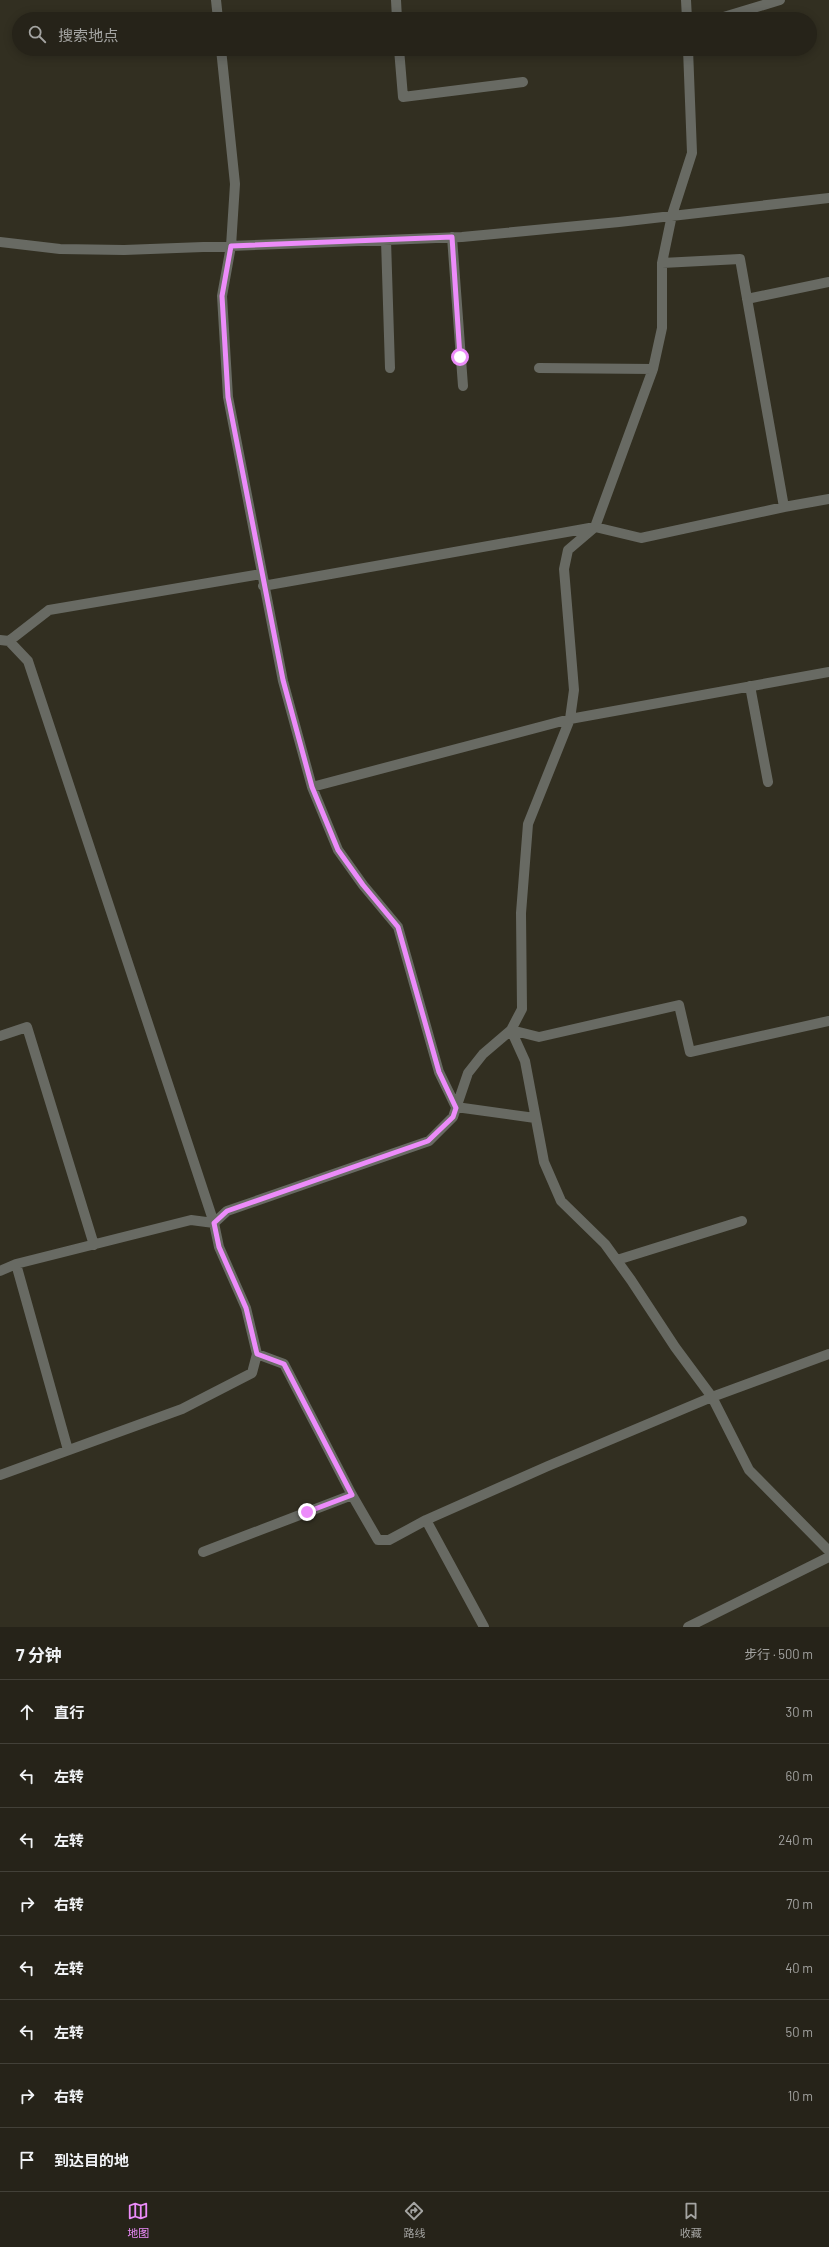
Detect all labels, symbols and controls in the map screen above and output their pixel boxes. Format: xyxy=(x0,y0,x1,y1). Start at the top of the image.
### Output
search box xyxy=(12,12,817,56)
icon: search xyxy=(26,23,48,45)
text: 搜索地点 xyxy=(58,26,118,44)
route start xyxy=(451,348,469,366)
route end xyxy=(298,1503,316,1521)
text: 7 分钟 xyxy=(16,1644,62,1664)
text: 步行 · 500 m xyxy=(744,1646,813,1662)
icon: ahead xyxy=(16,1701,38,1723)
text: 直行 xyxy=(54,1703,84,1721)
text: 30 m xyxy=(786,1704,813,1720)
icon: left xyxy=(16,1765,38,1787)
text: 左转 xyxy=(54,1767,84,1785)
text: 60 m xyxy=(786,1768,813,1784)
icon: left xyxy=(16,1829,38,1851)
text: 左转 xyxy=(54,1831,84,1849)
text: 240 m xyxy=(778,1832,813,1848)
icon: right xyxy=(16,1893,38,1915)
text: 右转 xyxy=(54,1895,84,1913)
text: 70 m xyxy=(786,1896,813,1912)
icon: left xyxy=(16,1957,38,1979)
text: 左转 xyxy=(54,1959,84,1977)
text: 40 m xyxy=(785,1960,813,1976)
icon: left xyxy=(16,2021,38,2043)
text: 左转 xyxy=(54,2023,84,2041)
text: 50 m xyxy=(786,2024,813,2040)
icon: right xyxy=(16,2085,38,2107)
text: 右转 xyxy=(54,2087,84,2105)
text: 10 m xyxy=(788,2088,813,2104)
icon: arrive xyxy=(16,2149,38,2171)
text: 到达目的地 xyxy=(54,2151,129,2169)
tab: 地图 xyxy=(127,2200,149,2240)
tab: 路线 xyxy=(403,2200,425,2240)
tab: 收藏 xyxy=(680,2200,702,2240)

